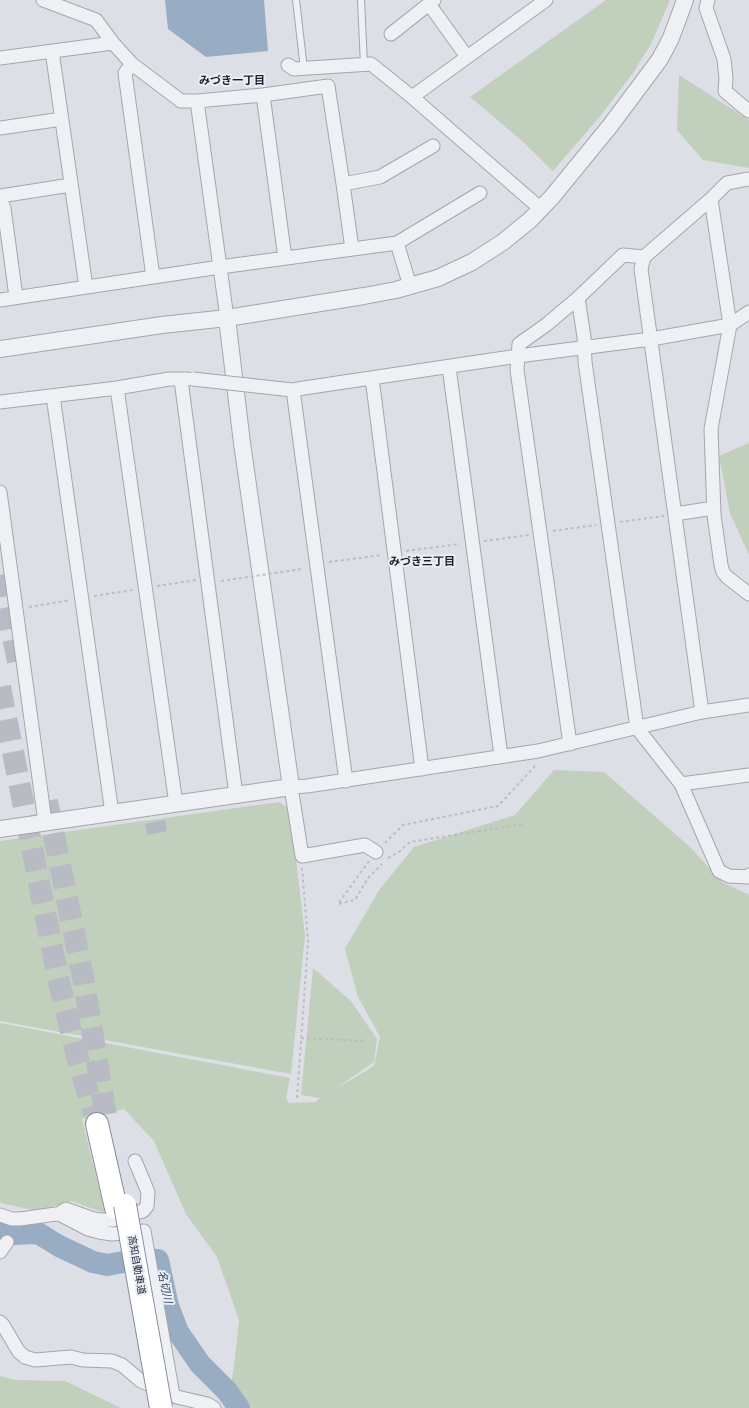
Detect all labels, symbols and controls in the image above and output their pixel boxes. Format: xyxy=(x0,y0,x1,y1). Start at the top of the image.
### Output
district label: みづき一丁目 xyxy=(199,74,265,88)
district label: みづき三丁目 xyxy=(389,555,455,569)
street label: 高知自動車道 xyxy=(125,1234,147,1296)
water label: 名切川 xyxy=(154,1269,174,1305)

